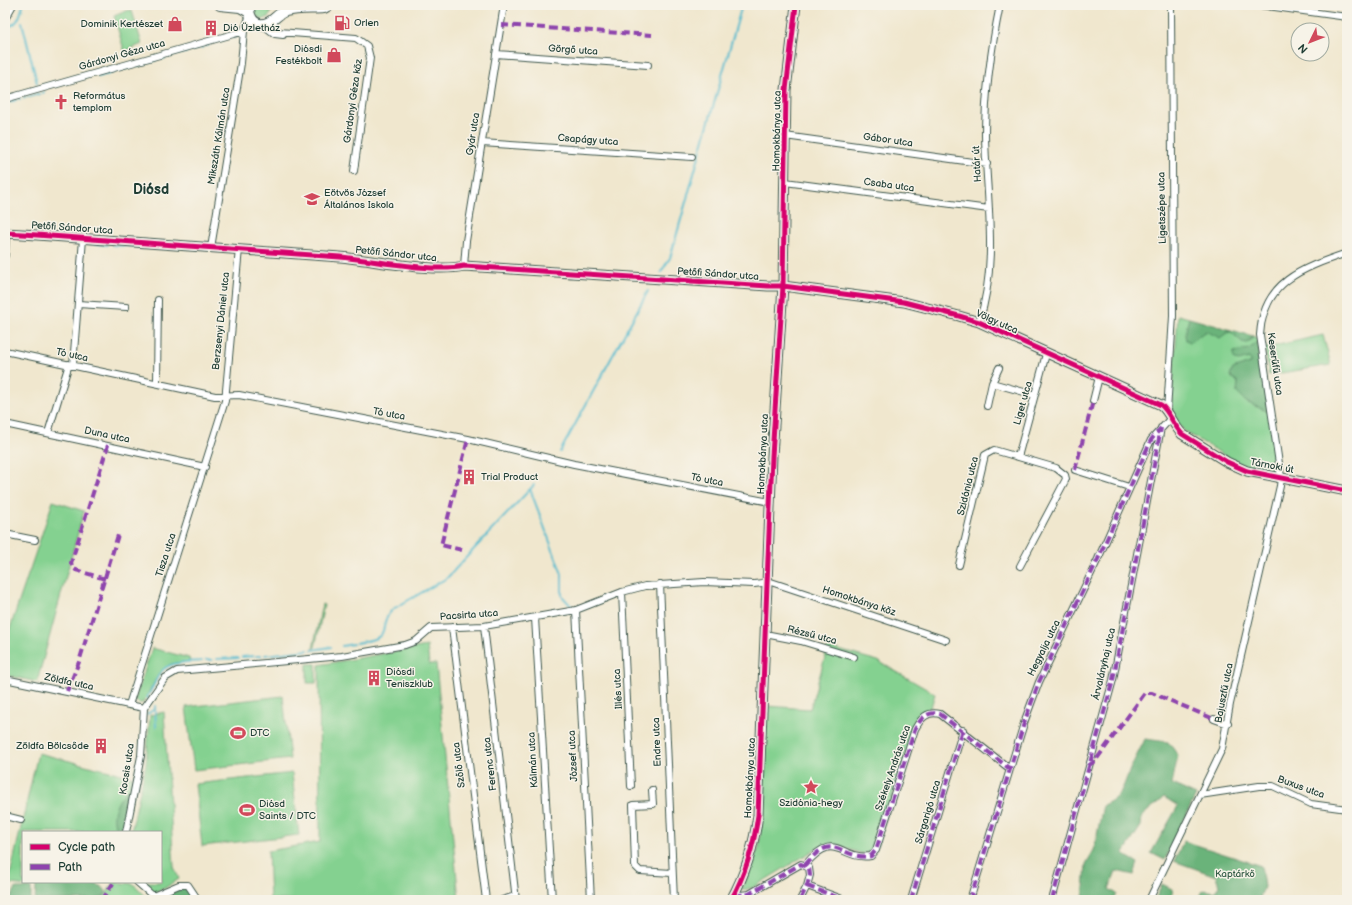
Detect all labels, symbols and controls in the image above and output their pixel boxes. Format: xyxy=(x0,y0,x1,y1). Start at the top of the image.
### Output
fuel station icon: Orlen xyxy=(333,14,351,32)
shop icon: Dominik Kertészet xyxy=(166,15,184,33)
place label: Orlen xyxy=(354,17,379,29)
place label: Dominik Kertészet xyxy=(81,18,163,30)
building icon: Dió Üzletház xyxy=(202,19,220,37)
place label: Dió Üzletház xyxy=(223,22,280,34)
north arrow xyxy=(1290,22,1330,62)
street label: Gárdonyi Géza utca xyxy=(78,37,167,73)
text: N xyxy=(1295,41,1311,56)
street label: Görgő utca xyxy=(548,42,599,58)
place label: Diósdi Festékbolt xyxy=(275,43,322,67)
shop icon: Diósdi Festékbolt xyxy=(325,46,343,64)
street label: Gárdonyi Géza köz xyxy=(341,58,365,144)
street label: Mikszáth Kálmán utca xyxy=(205,86,233,185)
place label: Református templom xyxy=(73,90,126,114)
street label: Homokbánya utca xyxy=(770,90,784,171)
church icon: Református templom xyxy=(52,93,70,111)
street label: Gyár utca xyxy=(464,111,482,156)
street label: Gábor utca xyxy=(862,131,914,149)
street label: Csapágy utca xyxy=(557,132,619,148)
street label: Határ út xyxy=(970,146,984,182)
street label: Ligetszépe utca xyxy=(1155,171,1169,244)
street label: Csaba utca xyxy=(863,176,915,195)
district label: Diósd xyxy=(133,181,169,198)
place label: Eötvös József Általános Iskola xyxy=(324,187,394,211)
school or university icon: Eötvös József Általános Iskola xyxy=(303,190,321,208)
street label: Petőfi Sándor utca xyxy=(31,219,114,237)
street label: Petőfi Sándor utca xyxy=(355,244,438,264)
street label: Petőfi Sándor utca xyxy=(677,265,760,283)
street label: Berzsenyi Dániel utca xyxy=(210,271,232,371)
street label: Völgy utca xyxy=(974,307,1020,337)
street label: Keserűfű utca xyxy=(1265,332,1285,396)
street label: Tó utca xyxy=(55,346,90,364)
street label: Liget utca xyxy=(1011,379,1035,426)
street label: Tó utca xyxy=(372,405,406,423)
street label: Homokbánya utca xyxy=(755,413,771,495)
street label: Duna utca xyxy=(83,424,131,446)
street label: Szidónia utca xyxy=(955,455,981,517)
street label: Tárnoki út xyxy=(1249,456,1295,476)
building icon: Trial Product xyxy=(460,468,478,486)
place label: Trial Product xyxy=(481,471,538,483)
street label: Tó utca xyxy=(690,471,725,489)
street label: Tisza utca xyxy=(153,531,179,578)
street label: Homokbánya köz xyxy=(821,583,897,619)
street label: Pacsirta utca xyxy=(439,607,499,623)
street label: Hegyalja utca xyxy=(1025,618,1063,678)
street label: Rézsű utca xyxy=(786,623,838,647)
street label: Árvalányhaj utca xyxy=(1090,626,1118,701)
street label: Bajuszfű utca xyxy=(1212,662,1236,724)
place label: Diósdi Teniszklub xyxy=(386,666,433,690)
street label: Illés utca xyxy=(611,668,625,710)
building icon: Diósdi Teniszklub xyxy=(365,669,383,687)
street label: Zöldfa utca xyxy=(42,671,95,693)
street label: Endre utca xyxy=(650,717,664,767)
street label: Székely András utca xyxy=(873,723,913,812)
sports icon: DTC xyxy=(229,724,247,742)
place label: DTC xyxy=(250,727,269,739)
street label: József utca xyxy=(566,730,580,782)
street label: Kálmán utca xyxy=(526,731,540,788)
street label: Ferenc utca xyxy=(481,736,499,791)
building icon: Zöldfa Bölcsőde xyxy=(92,737,110,755)
street label: Homokbánya utca xyxy=(742,737,758,819)
place label: Zöldfa Bölcsőde xyxy=(15,740,89,752)
street label: Szőlő utca xyxy=(450,741,468,789)
street label: Kocsis utca xyxy=(117,742,137,795)
street label: Buxus utca xyxy=(1276,773,1327,801)
place icon: Szidónia-hegy xyxy=(802,778,820,796)
street label: Sárgarigó utca xyxy=(913,778,943,845)
place label: Szidónia-hegy xyxy=(779,797,843,809)
place label: Diósd Saints / DTC xyxy=(259,798,316,822)
sports icon: Diósd Saints / DTC xyxy=(238,801,256,819)
legend xyxy=(22,831,162,883)
text: Cycle path xyxy=(58,840,115,855)
text: Path xyxy=(58,860,83,875)
park label: Kaptárkő xyxy=(1215,868,1255,880)

